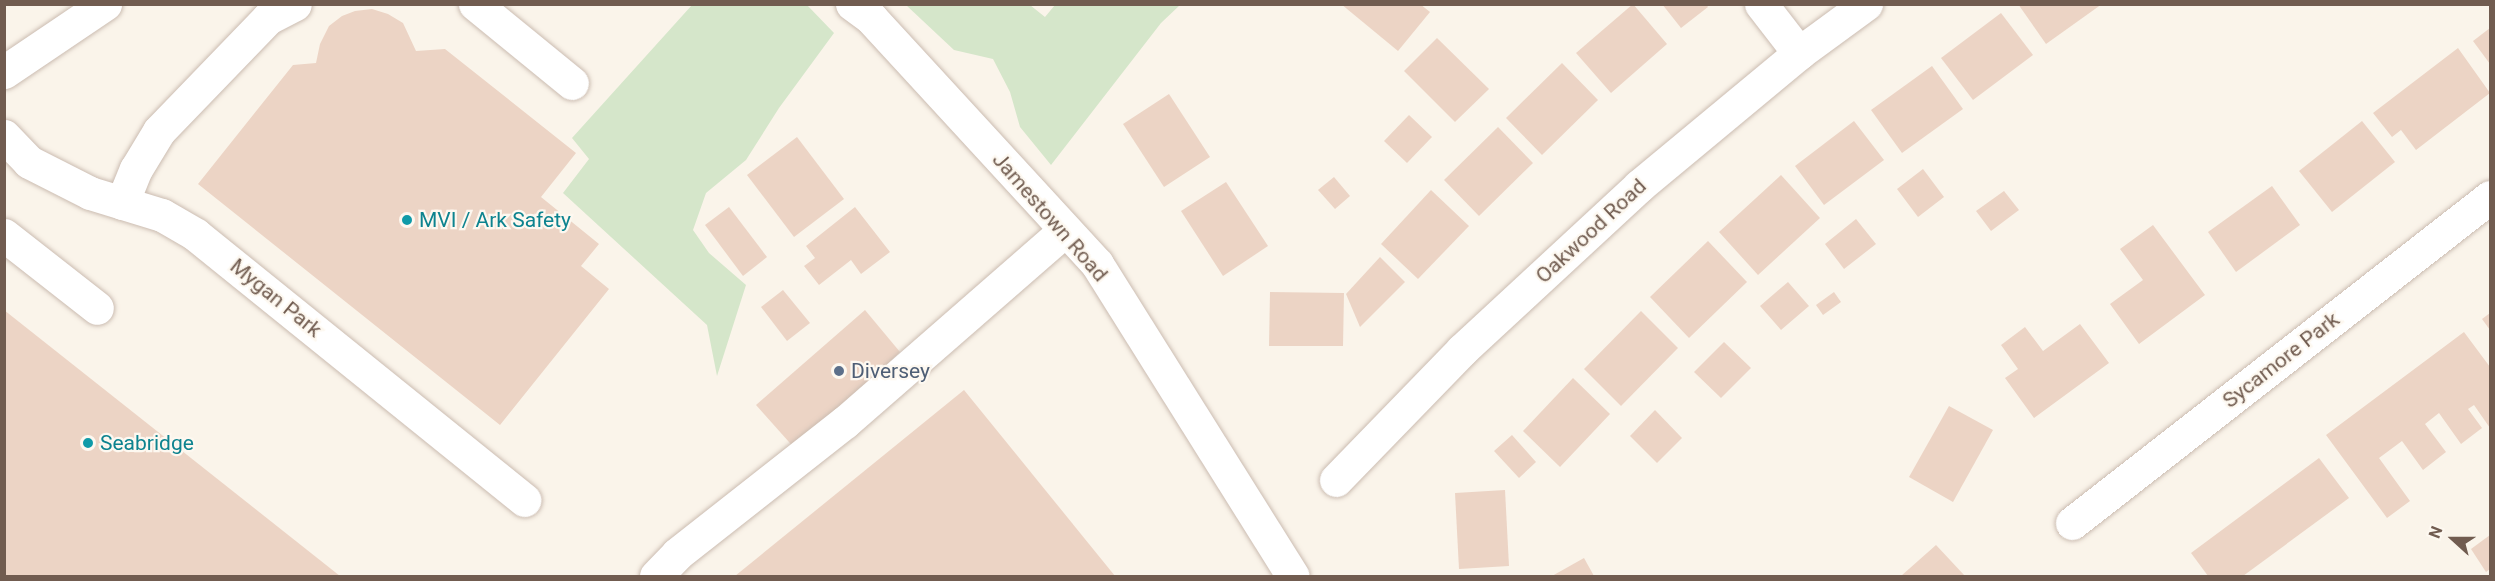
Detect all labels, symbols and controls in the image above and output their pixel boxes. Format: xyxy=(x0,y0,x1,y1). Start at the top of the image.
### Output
street label: Jamestown Road xyxy=(987,147,1113,287)
street label: Oakwood Road xyxy=(1531,174,1651,288)
place label: MVI / Ark Safety xyxy=(419,207,571,233)
marker: MVI / Ark Safety xyxy=(400,213,414,227)
street label: Mygan Park xyxy=(225,253,327,343)
street label: Sycamore Park xyxy=(2218,307,2344,413)
place label: Diversey xyxy=(851,358,930,384)
marker: Diversey xyxy=(832,364,846,378)
place label: Seabridge xyxy=(100,430,194,456)
marker: Seabridge xyxy=(81,436,95,450)
north arrow xyxy=(2423,509,2483,569)
text: N xyxy=(2425,524,2447,541)

